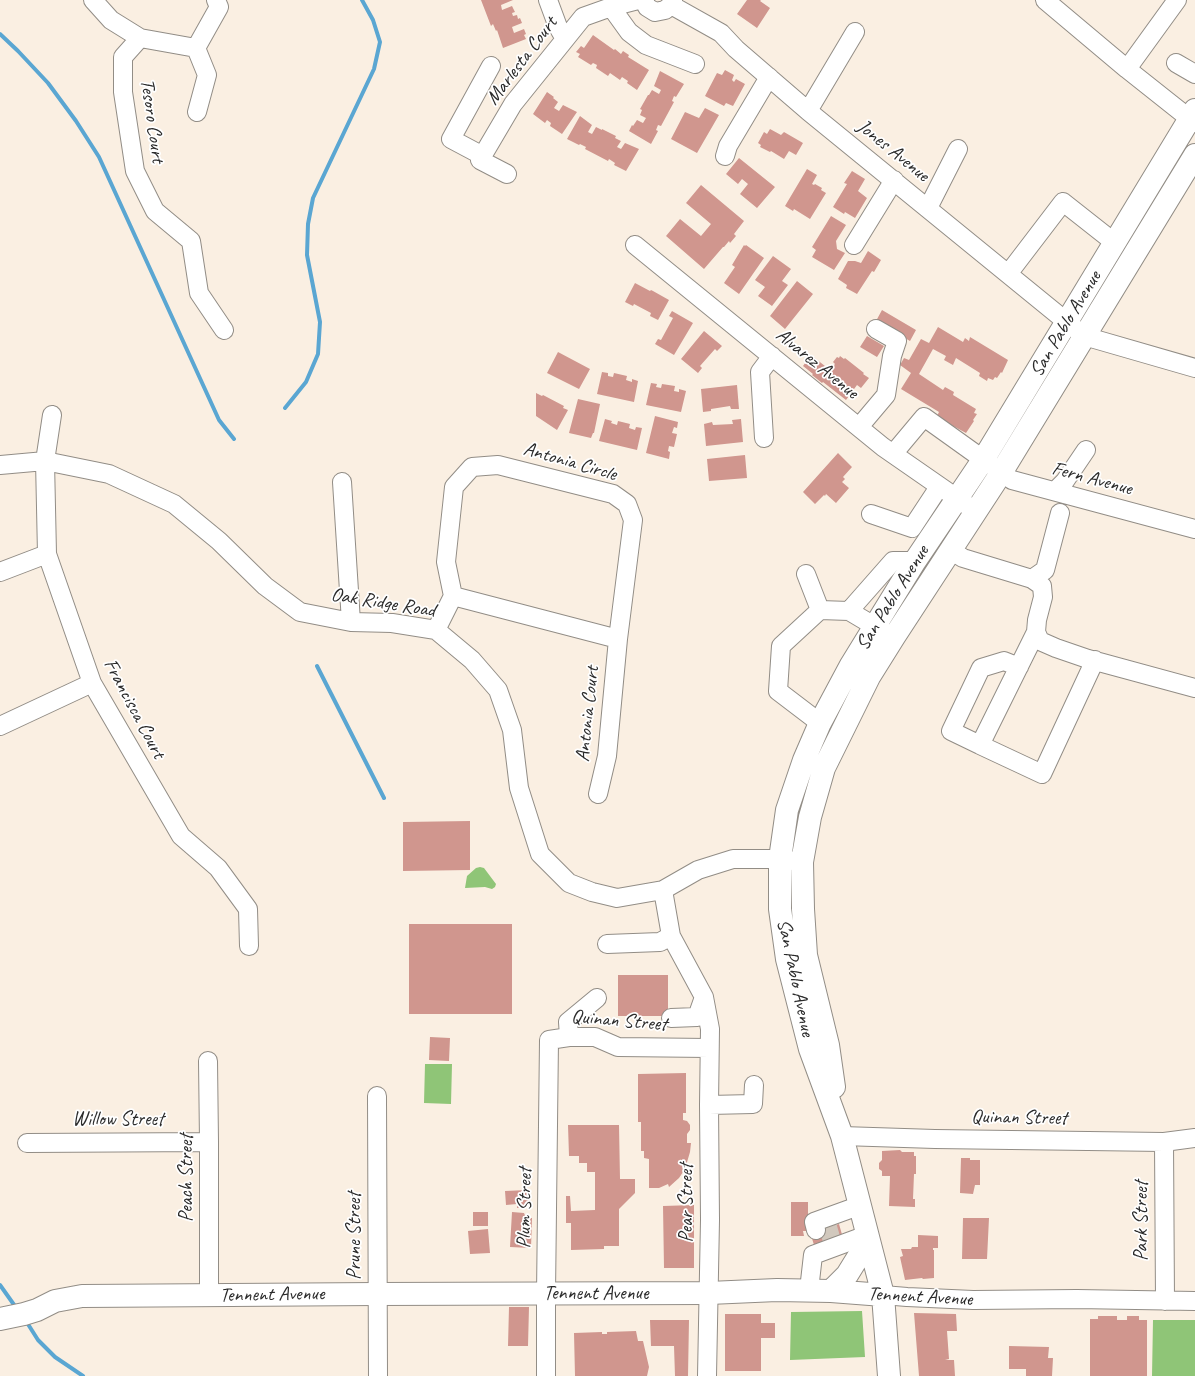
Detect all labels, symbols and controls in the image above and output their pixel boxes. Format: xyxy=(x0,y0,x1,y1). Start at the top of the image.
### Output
street label: Marlesta Court xyxy=(481,12,563,110)
street label: Tesoro Court xyxy=(134,77,170,165)
street label: Jones Avenue xyxy=(852,115,934,187)
street label: San Pablo Avenue xyxy=(1025,267,1107,381)
street label: Alvarez Avenue xyxy=(771,323,863,405)
street label: Antonia Circle xyxy=(521,437,619,487)
street label: Fern Avenue xyxy=(1049,457,1135,501)
street label: San Pablo Avenue xyxy=(851,541,935,655)
street label: Oak Ridge Road xyxy=(329,583,437,623)
street label: Francisca Court xyxy=(98,655,170,763)
street label: Antonia Court xyxy=(571,665,605,763)
street label: San Pablo Avenue xyxy=(771,917,819,1039)
street label: Quinan Street xyxy=(570,1005,668,1037)
street label: Quinan Street xyxy=(971,1105,1067,1131)
street label: Willow Street xyxy=(72,1108,164,1132)
street label: Peach Street xyxy=(175,1134,199,1222)
street label: Pear Street xyxy=(675,1164,699,1242)
street label: Plum Street xyxy=(512,1167,538,1249)
street label: Park Street xyxy=(1130,1181,1154,1261)
street label: Prune Street xyxy=(343,1192,367,1280)
street label: Tennent Avenue xyxy=(219,1282,325,1308)
street label: Tennent Avenue xyxy=(544,1282,648,1306)
street label: Tennent Avenue xyxy=(867,1282,973,1312)

